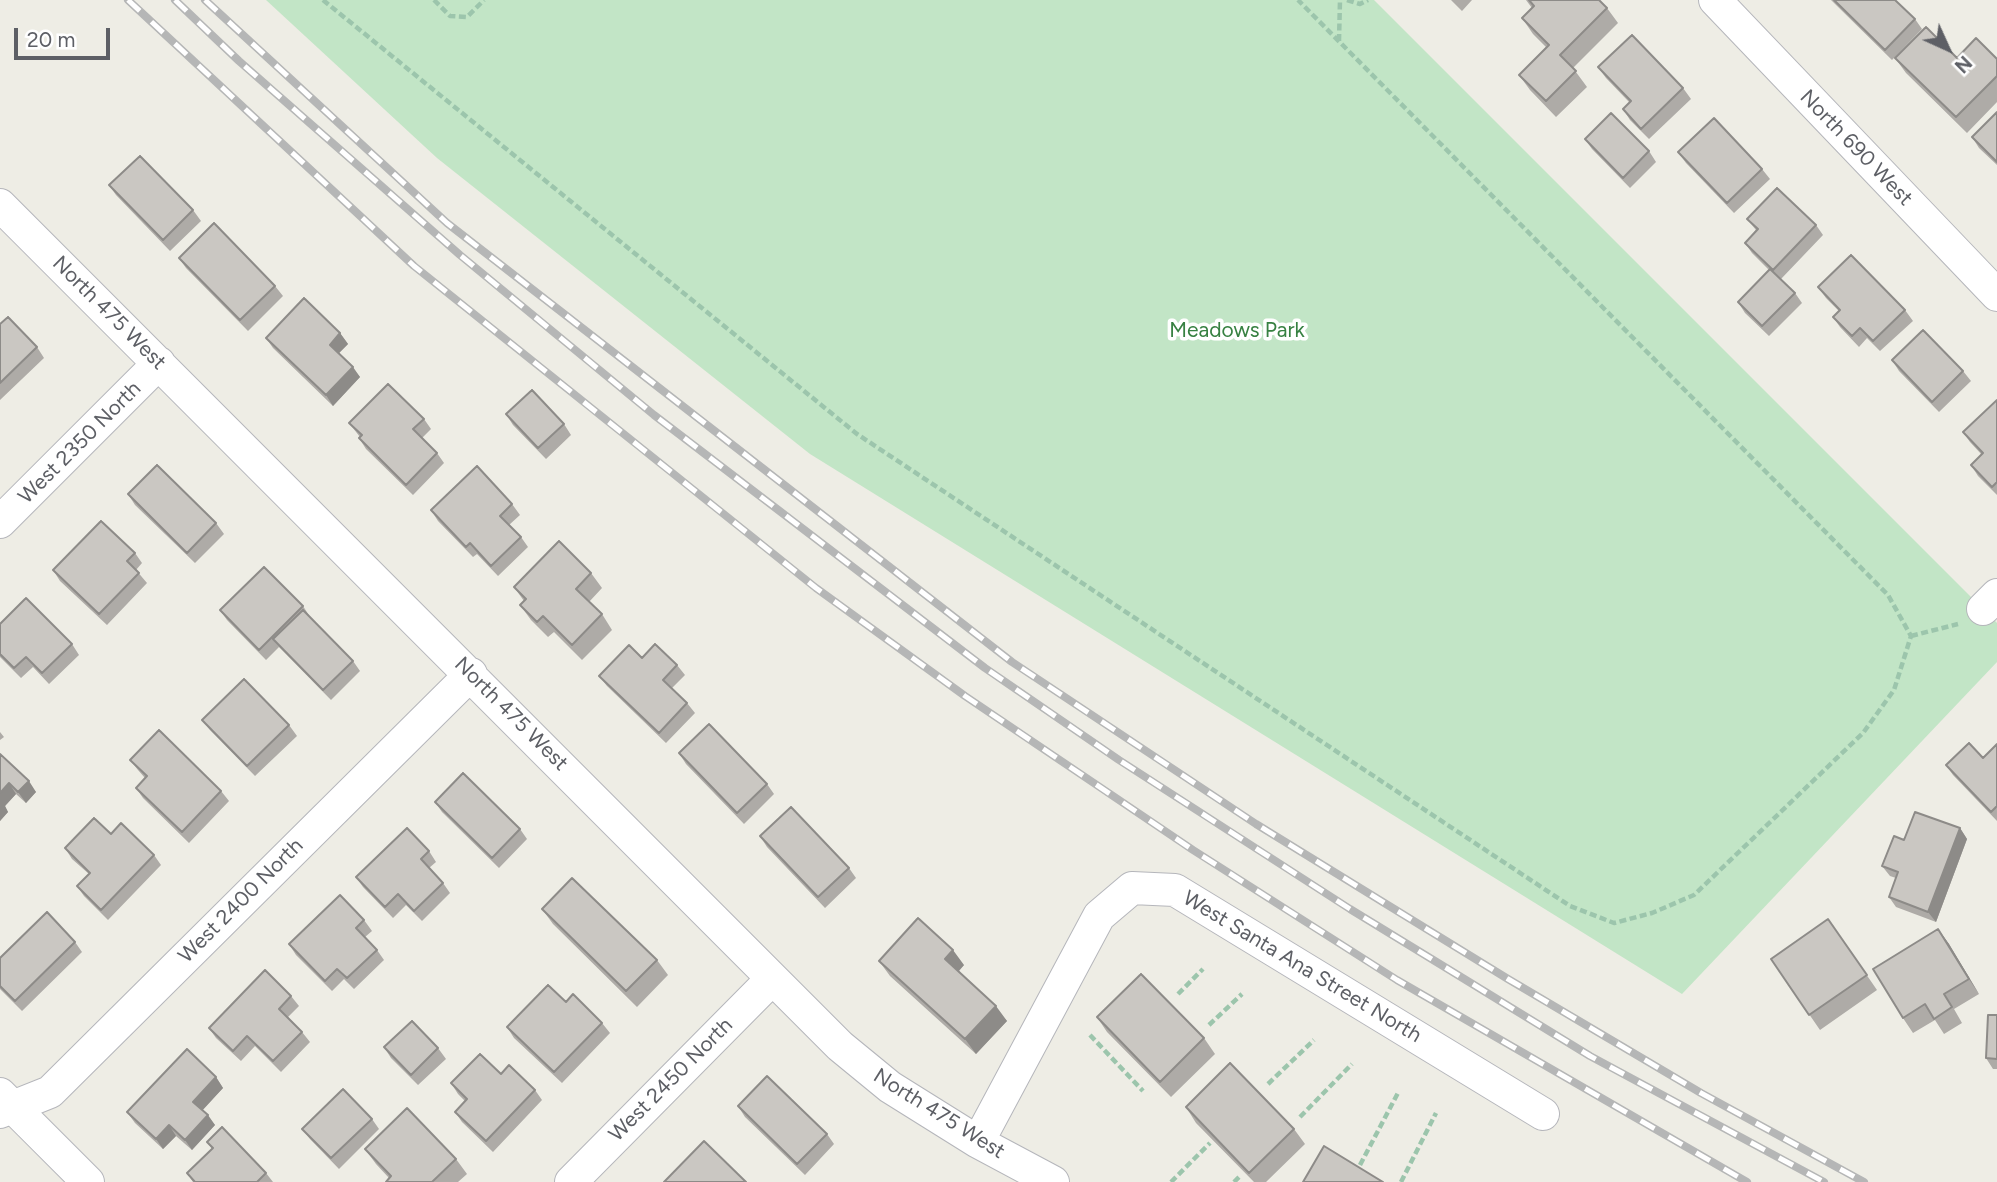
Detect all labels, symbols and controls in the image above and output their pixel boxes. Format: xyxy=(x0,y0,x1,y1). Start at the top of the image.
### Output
scale bar xyxy=(18,14,114,58)
north arrow xyxy=(1913,14,1983,84)
text: 20 m xyxy=(27,27,75,52)
text: N xyxy=(1950,51,1977,78)
street label: North 690 West xyxy=(1794,85,1918,211)
street label: North 475 West xyxy=(47,251,171,375)
park label: Meadows Park xyxy=(1169,318,1305,344)
street label: West 2350 North xyxy=(14,377,146,509)
street label: North 475 West xyxy=(449,652,573,776)
street label: West 2400 North xyxy=(173,833,309,969)
street label: West Santa Ana Street North xyxy=(1178,886,1426,1048)
street label: West 2450 North xyxy=(604,1013,738,1147)
street label: North 475 West xyxy=(869,1063,1009,1165)

